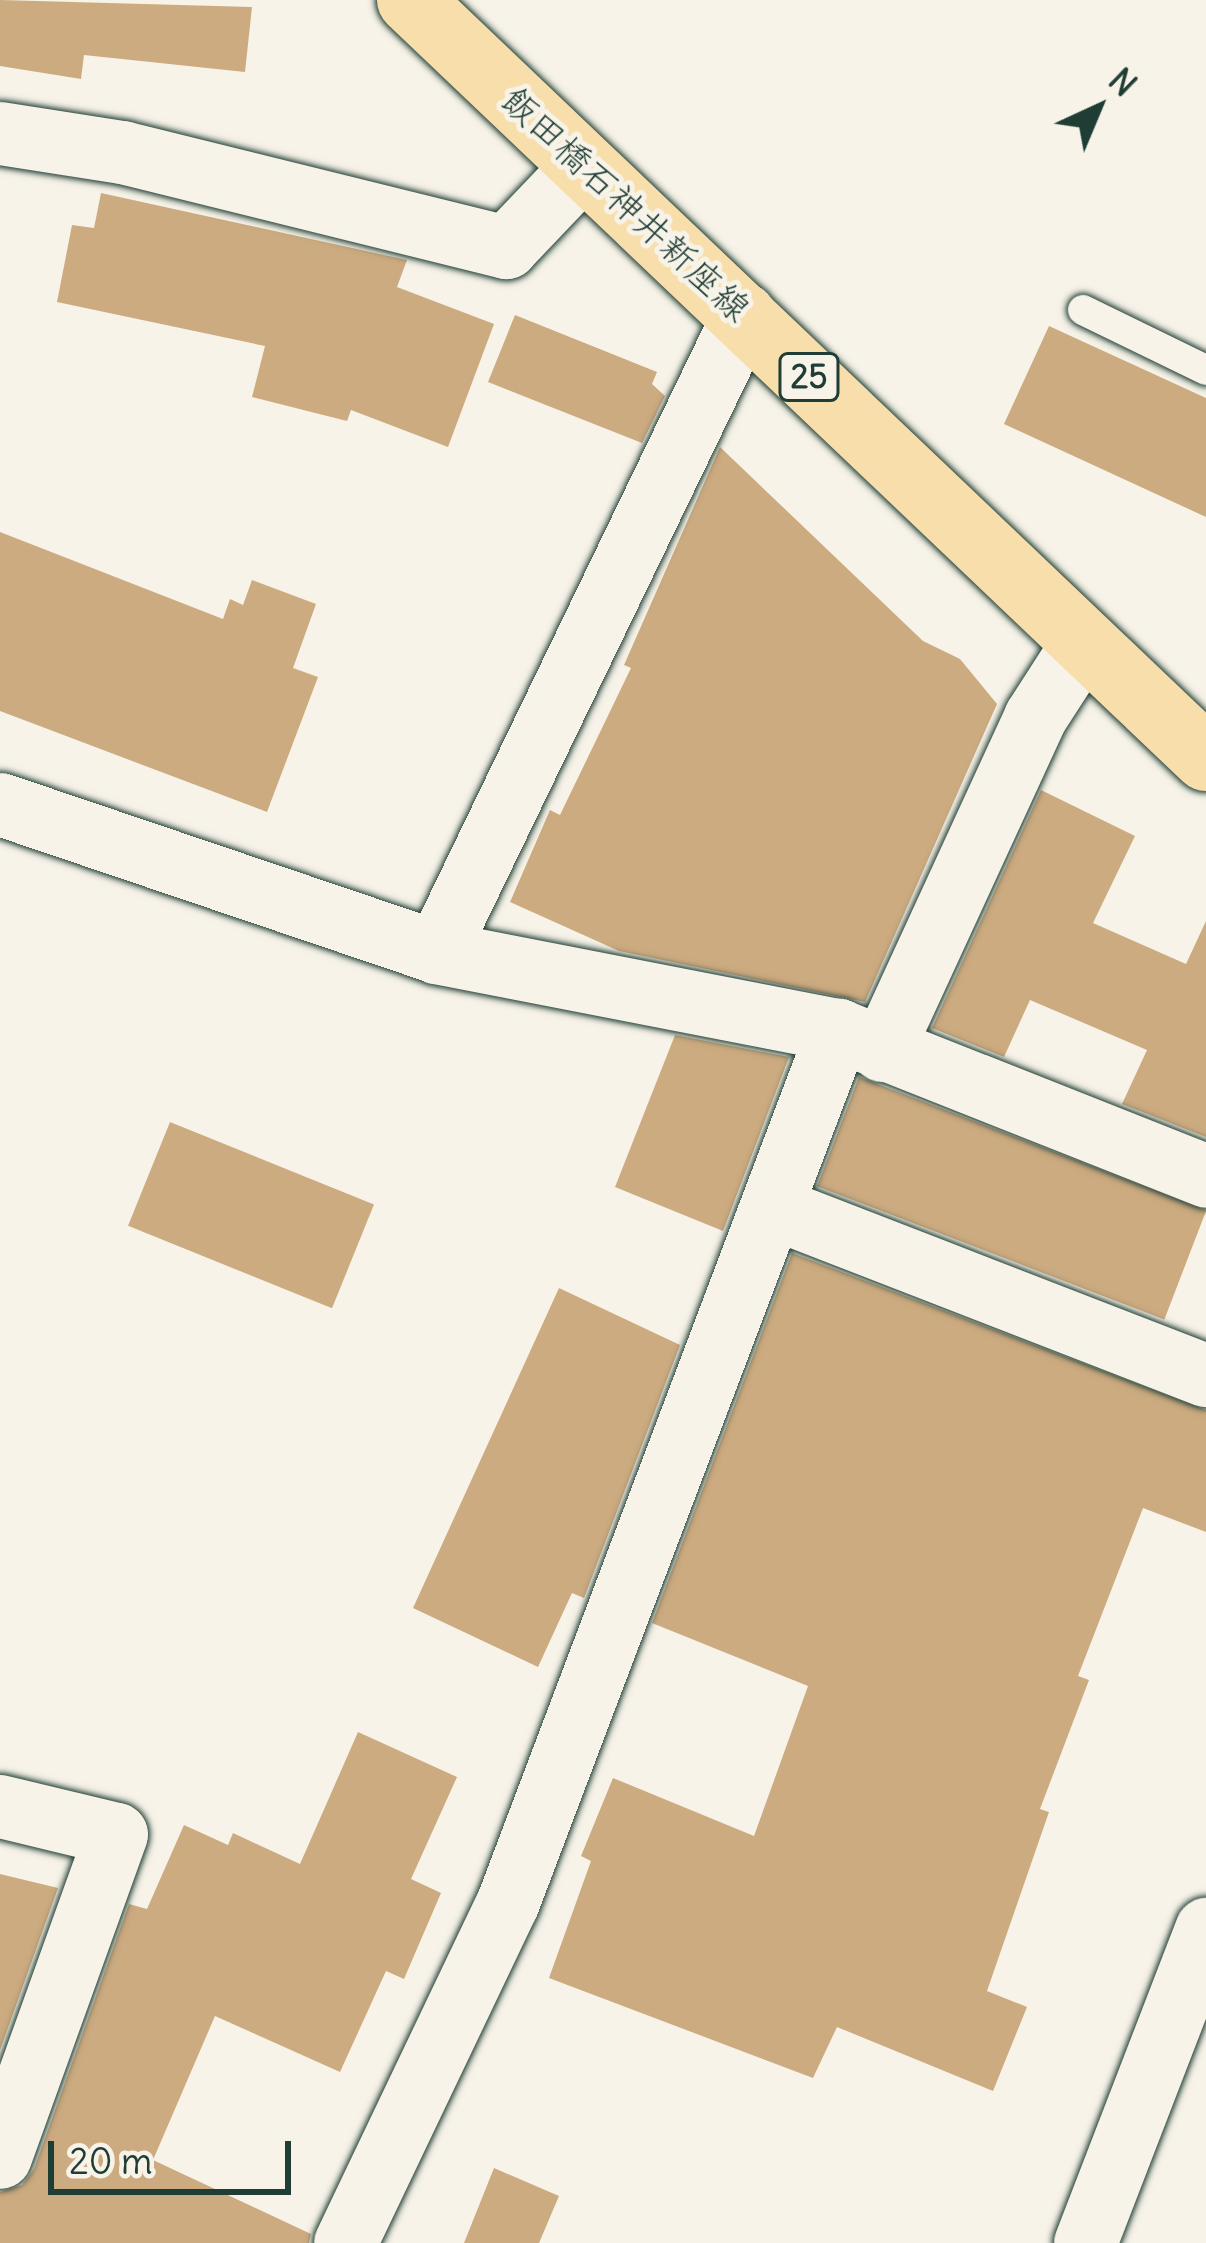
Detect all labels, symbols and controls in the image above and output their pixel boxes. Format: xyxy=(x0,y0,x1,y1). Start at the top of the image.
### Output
north arrow xyxy=(1038,48,1158,168)
text: N xyxy=(1100,59,1146,105)
street label: 飯田橋石神井新座線 xyxy=(493,78,759,330)
road number: 25 xyxy=(776,350,842,404)
scale bar xyxy=(54,2117,297,2191)
text: 20 m xyxy=(69,2139,153,2184)

